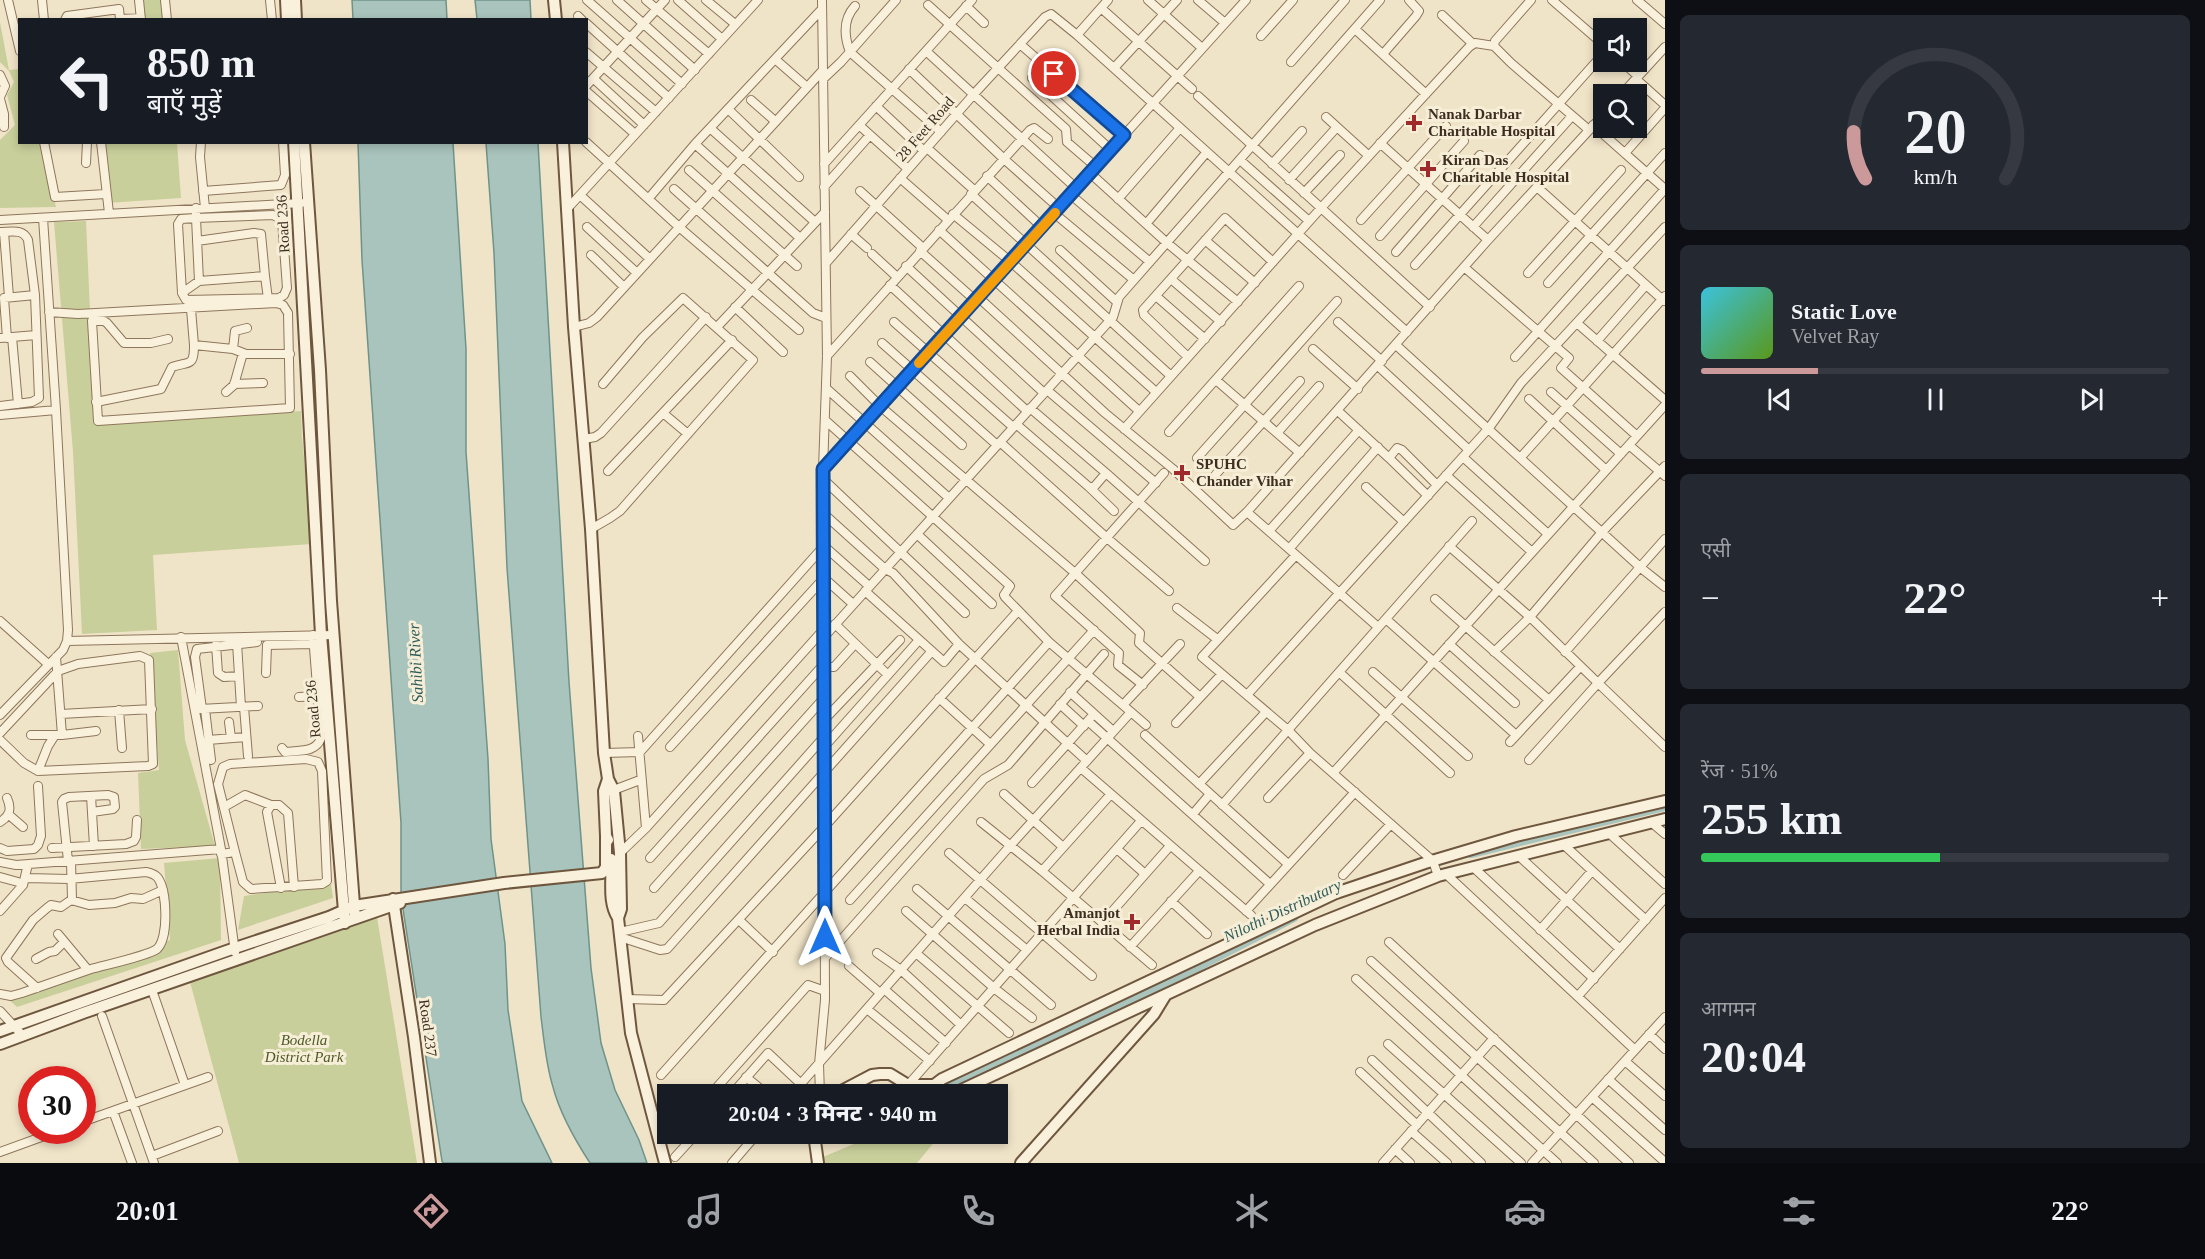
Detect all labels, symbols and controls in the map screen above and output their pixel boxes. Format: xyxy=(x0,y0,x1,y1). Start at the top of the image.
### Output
map controls xyxy=(1593,18,1647,138)
button: sound xyxy=(1593,18,1647,72)
text: 850 m xyxy=(147,40,256,86)
icon: left xyxy=(48,42,126,120)
pin xyxy=(1028,48,1079,99)
icon: arrive xyxy=(1037,57,1070,90)
button: search xyxy=(1593,84,1647,138)
text: बाएँ मुड़ें xyxy=(147,89,222,119)
street label: 28 Feet Road xyxy=(893,93,958,164)
text: 20 xyxy=(1904,97,1966,166)
place label: Nanak Darbar Charitable Hospital xyxy=(1428,106,1555,139)
marker: Nanak Darbar Charitable Hospital xyxy=(1405,114,1423,132)
place label: Kiran Das Charitable Hospital xyxy=(1442,152,1569,185)
marker: Kiran Das Charitable Hospital xyxy=(1419,160,1437,178)
text: km/h xyxy=(1913,166,1957,190)
street label: Road 236 xyxy=(273,194,293,253)
text: Static Love xyxy=(1791,299,1897,324)
text: Velvet Ray xyxy=(1791,325,1879,347)
icon: previous xyxy=(1763,383,1796,416)
icon: pause xyxy=(1919,383,1952,416)
icon: next xyxy=(2075,383,2108,416)
place label: SPUHC Chander Vihar xyxy=(1196,456,1293,489)
marker: SPUHC Chander Vihar xyxy=(1173,464,1191,482)
text: एसी xyxy=(1701,539,1731,561)
text: 22° xyxy=(1904,573,1967,623)
text: − xyxy=(1701,580,1720,616)
text: + xyxy=(2150,580,2169,616)
water label: Sahibi River xyxy=(405,622,426,703)
street label: Road 236 xyxy=(302,679,323,739)
text: रेंज · 51% xyxy=(1701,760,1777,782)
text: 255 km xyxy=(1701,794,1842,844)
water label: Nilothi Distributary xyxy=(1220,875,1345,946)
position arrow xyxy=(793,905,857,969)
place label: Amanjot Herbal India xyxy=(1037,905,1120,938)
marker: Amanjot Herbal India xyxy=(1125,915,1139,929)
street label: Road 237 xyxy=(416,998,440,1058)
text: आगमन xyxy=(1701,998,1756,1020)
park label: Bodella District Park xyxy=(264,1032,344,1065)
text: 20:04 xyxy=(1701,1032,1806,1082)
speed limit sign: 30 xyxy=(18,1066,96,1144)
text: 20:04 · 3 मिनट · 940 m xyxy=(728,1101,937,1126)
icon: directions xyxy=(410,1190,452,1232)
icon: music xyxy=(684,1190,726,1232)
icon: phone xyxy=(957,1190,999,1232)
icon: climate xyxy=(1231,1190,1273,1232)
icon: car xyxy=(1504,1190,1546,1232)
icon: filters xyxy=(1778,1190,1820,1232)
text: 20:01 xyxy=(116,1196,179,1226)
text: 22° xyxy=(2051,1196,2089,1226)

